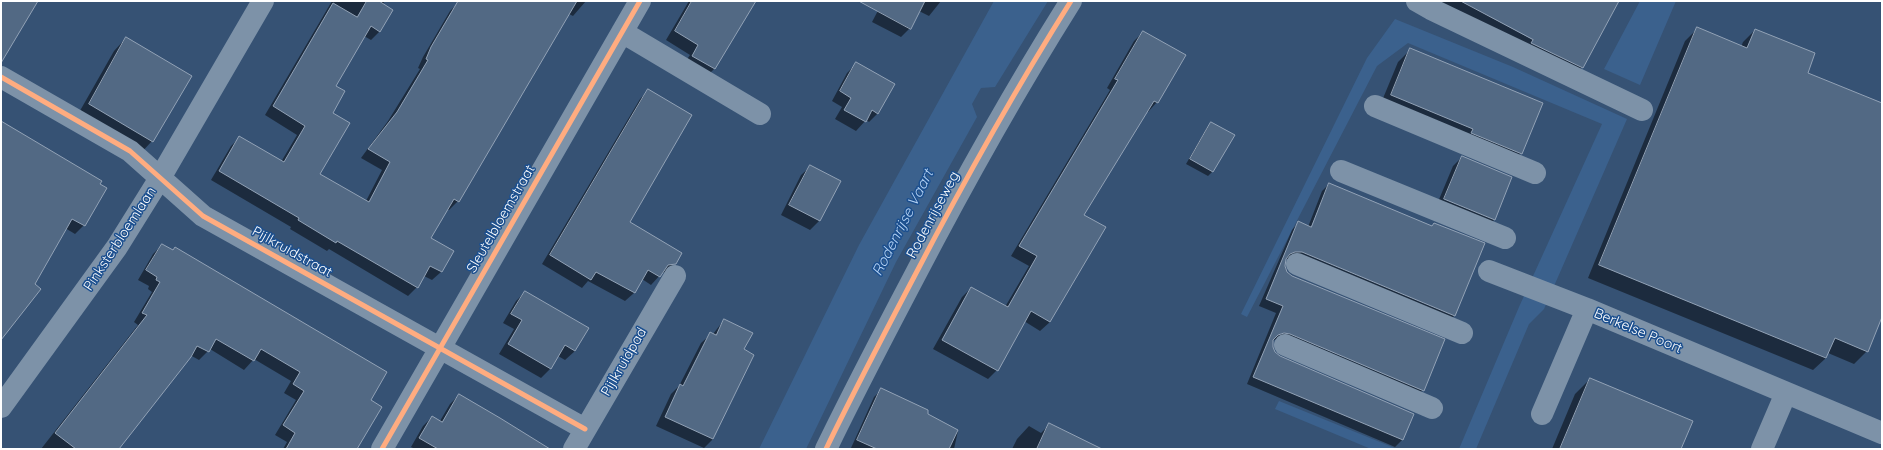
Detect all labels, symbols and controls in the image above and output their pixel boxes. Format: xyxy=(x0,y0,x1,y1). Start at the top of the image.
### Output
street label: Sleutelbloemstraat xyxy=(463,162,539,276)
water label: Rodenrijse Vaart xyxy=(868,167,938,279)
street label: Rodenrijseweg xyxy=(903,169,963,261)
street label: Pinksterbloemlaan xyxy=(80,184,160,294)
street label: Pijlkruidstraat xyxy=(249,223,335,281)
street label: Berkelse Poort xyxy=(1591,305,1685,357)
street label: Pijlkruidpad xyxy=(598,325,650,399)

